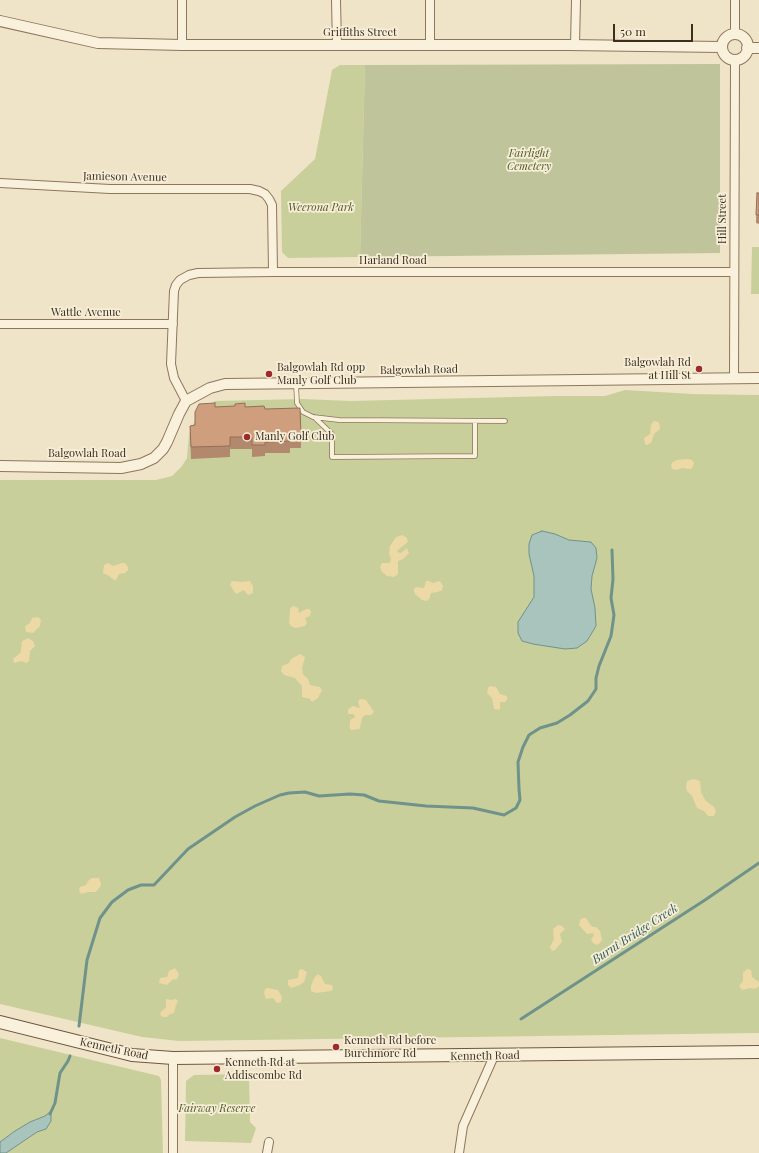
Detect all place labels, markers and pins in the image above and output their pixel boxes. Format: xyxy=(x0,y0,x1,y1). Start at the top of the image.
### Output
place label: Balgowlah Rd at Hill St xyxy=(624,356,691,382)
place label: Balgowlah Rd opp Manly Golf Club xyxy=(277,361,365,387)
marker: Balgowlah Rd at Hill St xyxy=(694,364,704,374)
marker: Balgowlah Rd opp Manly Golf Club xyxy=(264,369,274,379)
place label: Manly Golf Club xyxy=(255,430,334,444)
marker: Manly Golf Club xyxy=(242,432,252,442)
place label: Kenneth Rd before Burchmore Rd xyxy=(344,1034,436,1060)
marker: Kenneth Rd before Burchmore Rd xyxy=(331,1042,341,1052)
place label: Kenneth Rd at Addiscombe Rd xyxy=(225,1056,302,1082)
marker: Kenneth Rd at Addiscombe Rd xyxy=(212,1064,222,1074)

